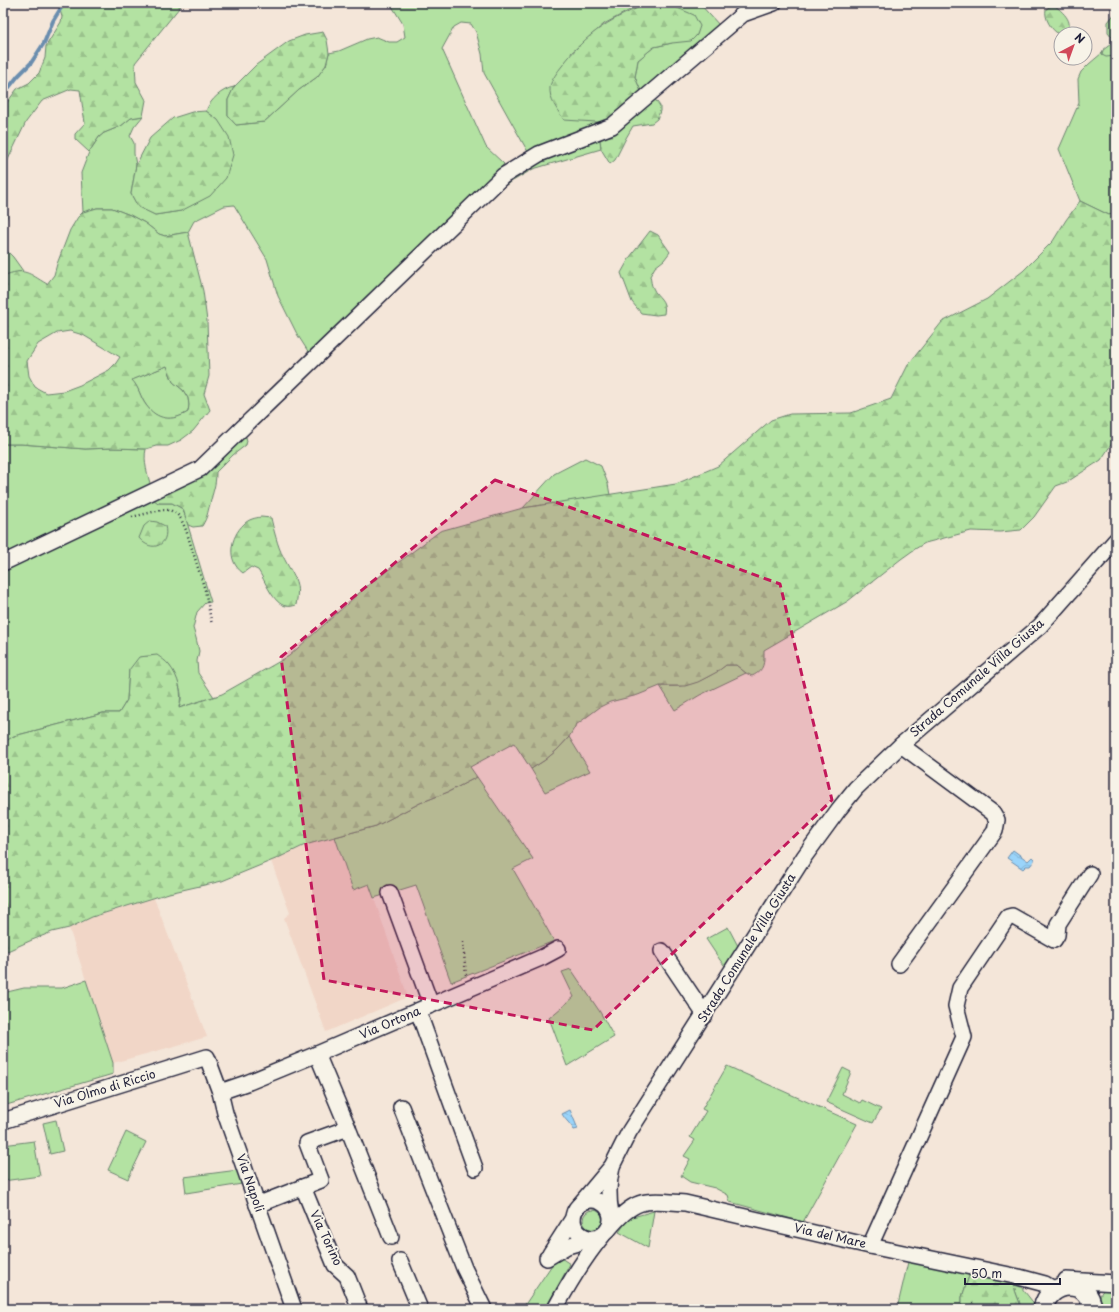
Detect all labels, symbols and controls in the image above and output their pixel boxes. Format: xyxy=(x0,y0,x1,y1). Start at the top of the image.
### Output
north arrow xyxy=(1053,26,1093,66)
text: N xyxy=(1071,29,1089,48)
street label: Strada Comunale Villa Giusta xyxy=(905,614,1048,741)
street label: Strada Comunale Villa Giusta xyxy=(693,869,800,1026)
street label: Via Ortona xyxy=(356,1001,423,1043)
street label: Via Olmo di Riccio xyxy=(52,1064,158,1112)
street label: Via Napoli xyxy=(233,1151,269,1214)
street label: Via Torino xyxy=(306,1207,348,1269)
street label: Via del Mare xyxy=(792,1218,868,1252)
scale bar xyxy=(965,1260,1060,1286)
text: 50 m xyxy=(971,1264,1002,1282)

